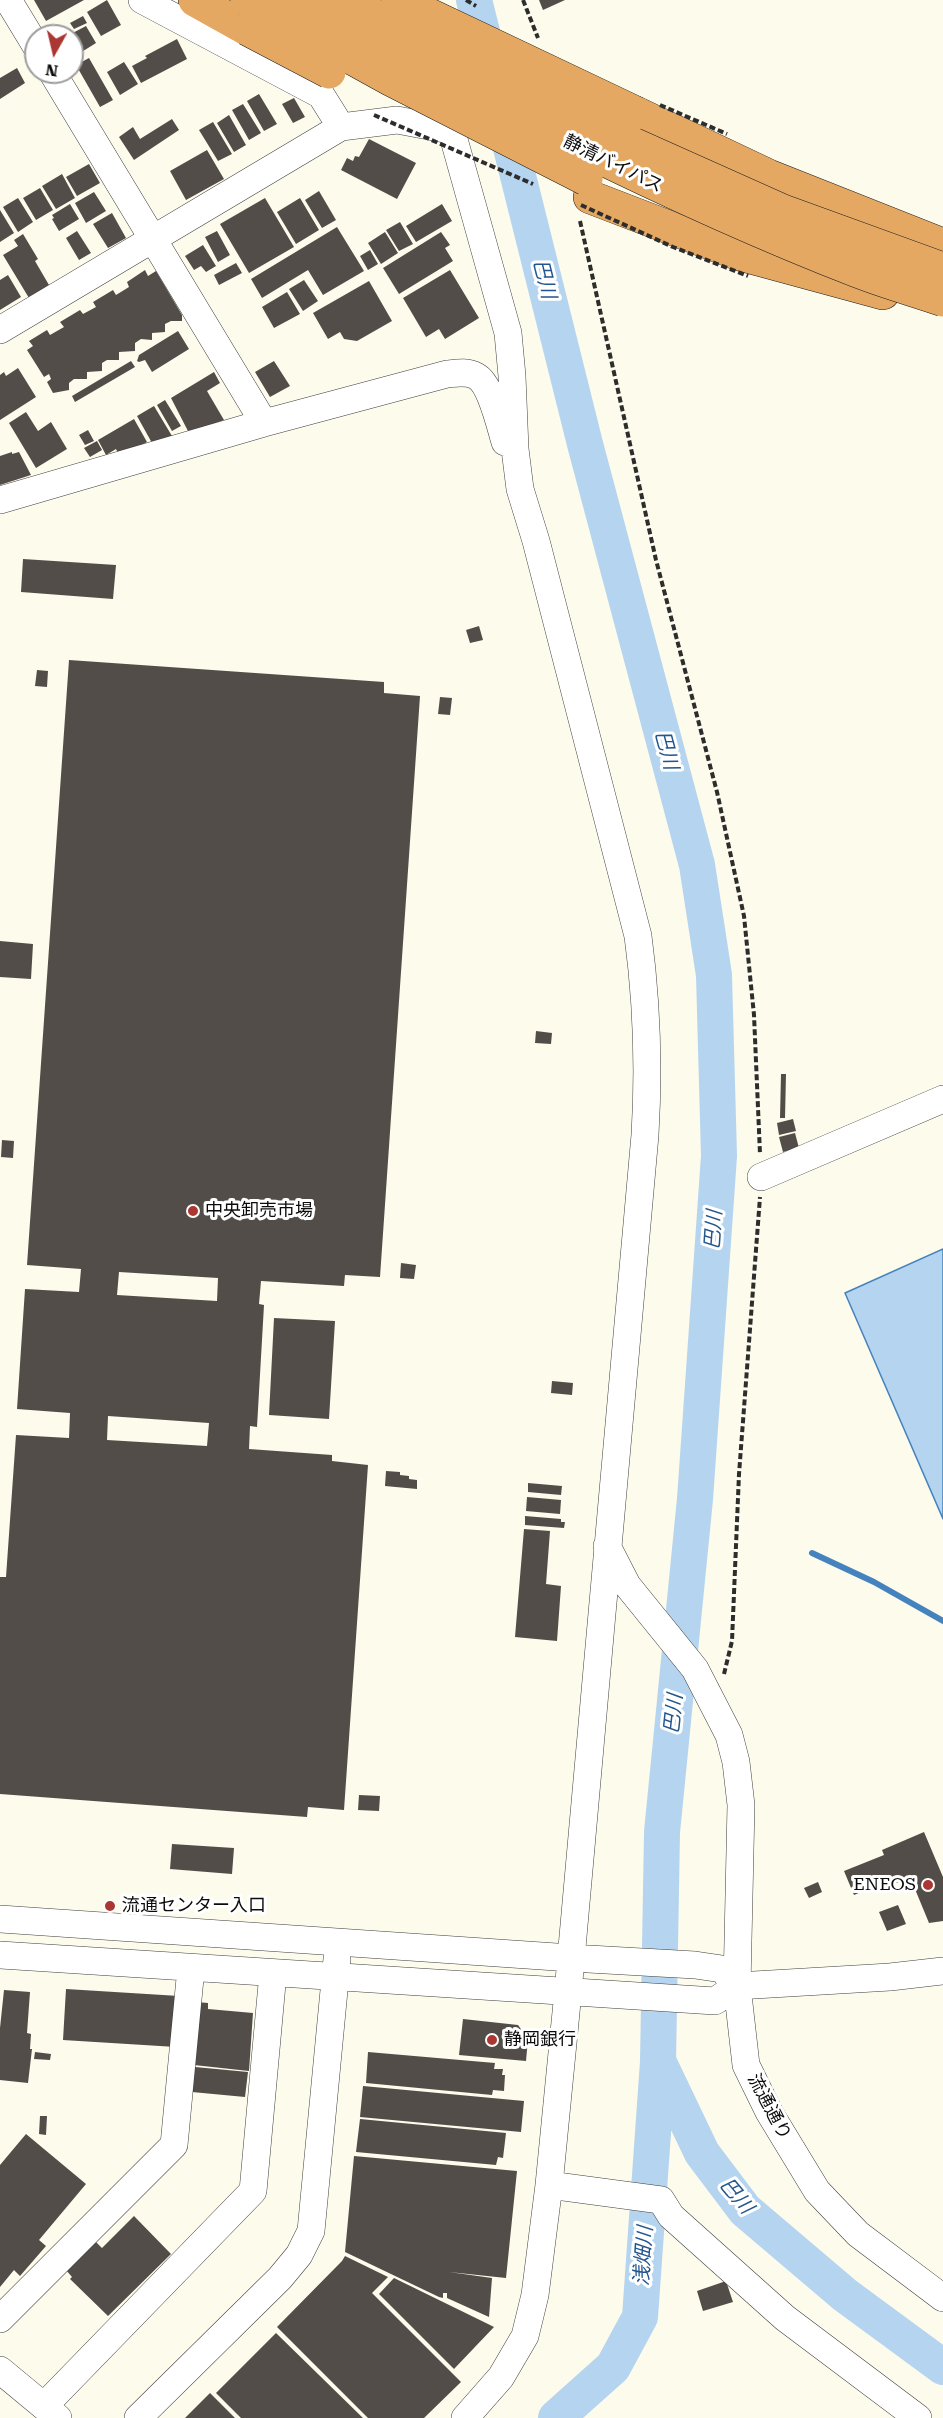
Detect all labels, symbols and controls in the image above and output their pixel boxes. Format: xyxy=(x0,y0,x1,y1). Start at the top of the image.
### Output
north arrow xyxy=(24,24,84,84)
text: N xyxy=(44,60,59,81)
street label: 静清バイパス xyxy=(560,131,666,197)
water label: 巴川 xyxy=(528,257,560,301)
water label: 巴川 xyxy=(649,728,683,772)
place label: 中央卸売市場 xyxy=(205,1200,313,1222)
marker: 中央卸売市場 xyxy=(186,1204,200,1218)
water label: 巴川 xyxy=(701,1209,727,1251)
water label: 巴川 xyxy=(660,1693,688,1735)
place label: ENEOS xyxy=(853,1874,916,1896)
marker: ENEOS xyxy=(921,1878,935,1892)
place label: 流通センター入口 xyxy=(122,1895,266,1917)
marker: 流通センター入口 xyxy=(103,1899,117,1913)
place label: 静岡銀行 xyxy=(504,2029,576,2051)
marker: 静岡銀行 xyxy=(485,2033,499,2047)
street label: 流通通り xyxy=(743,2070,795,2144)
water label: 巴川 xyxy=(714,2173,758,2219)
water label: 浅畑川 xyxy=(630,2225,658,2287)

